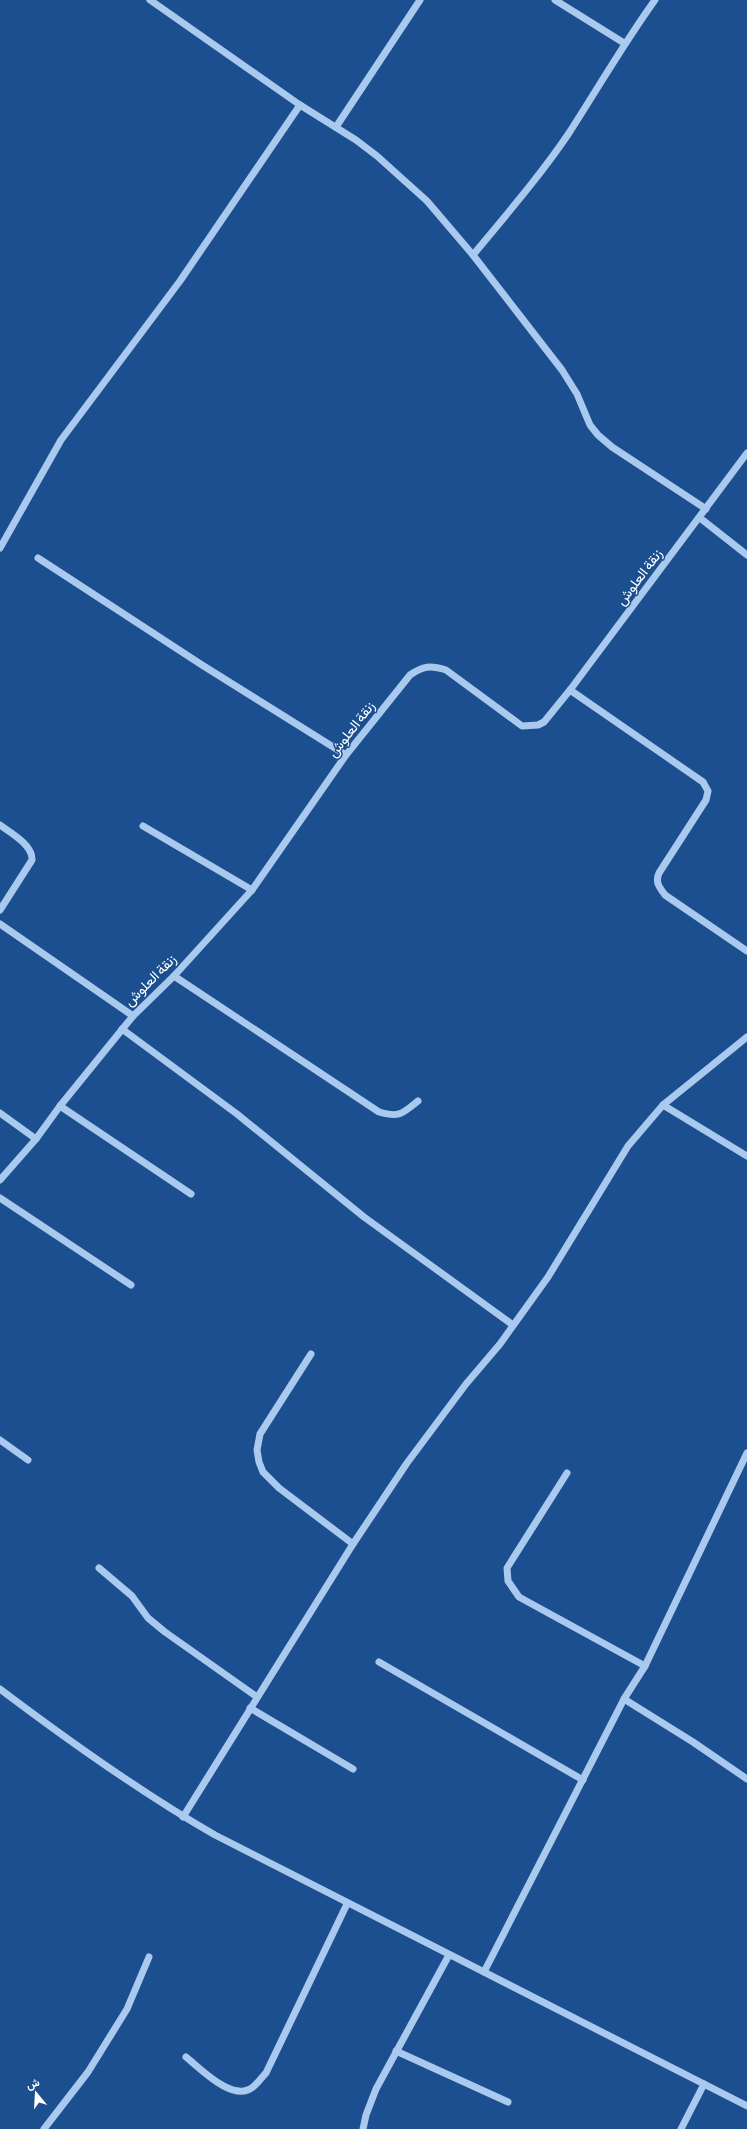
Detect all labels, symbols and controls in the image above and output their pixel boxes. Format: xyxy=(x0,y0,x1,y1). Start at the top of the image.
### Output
street label: زنقة العلوش xyxy=(613,545,666,609)
street label: زنقة العلوش xyxy=(324,698,379,761)
street label: زنقة العلوش xyxy=(121,951,180,1010)
north arrow xyxy=(16,2073,56,2113)
text: ش xyxy=(25,2076,41,2092)

